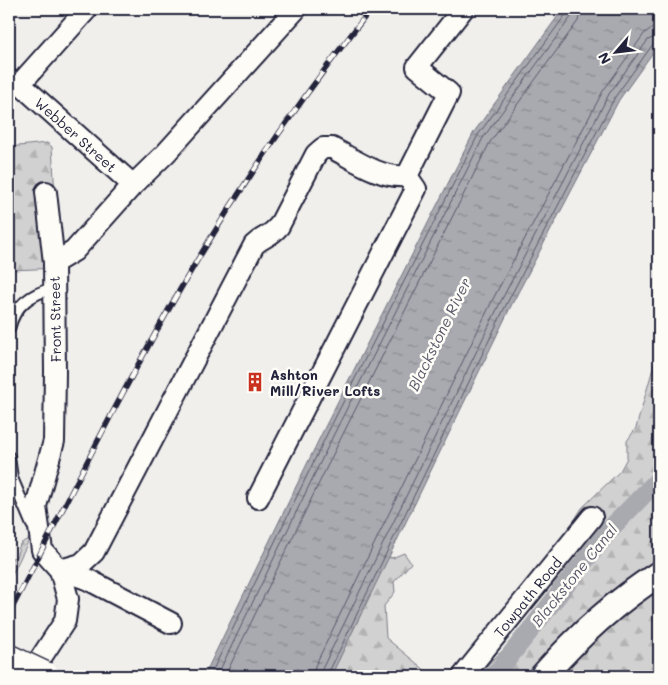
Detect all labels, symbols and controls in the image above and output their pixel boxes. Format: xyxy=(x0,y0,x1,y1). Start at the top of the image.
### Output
north arrow xyxy=(590,28,640,78)
text: N xyxy=(593,49,615,67)
street label: Webber Street xyxy=(31,93,121,176)
water label: Blackstone River xyxy=(403,274,475,394)
street label: Front Street xyxy=(45,276,65,362)
place label: Ashton Mill/River Lofts xyxy=(270,365,380,400)
building icon: Ashton Mill/River Lofts xyxy=(244,371,266,393)
water label: Blackstone Canal xyxy=(527,520,622,630)
street label: Towpath Road xyxy=(489,553,566,641)

